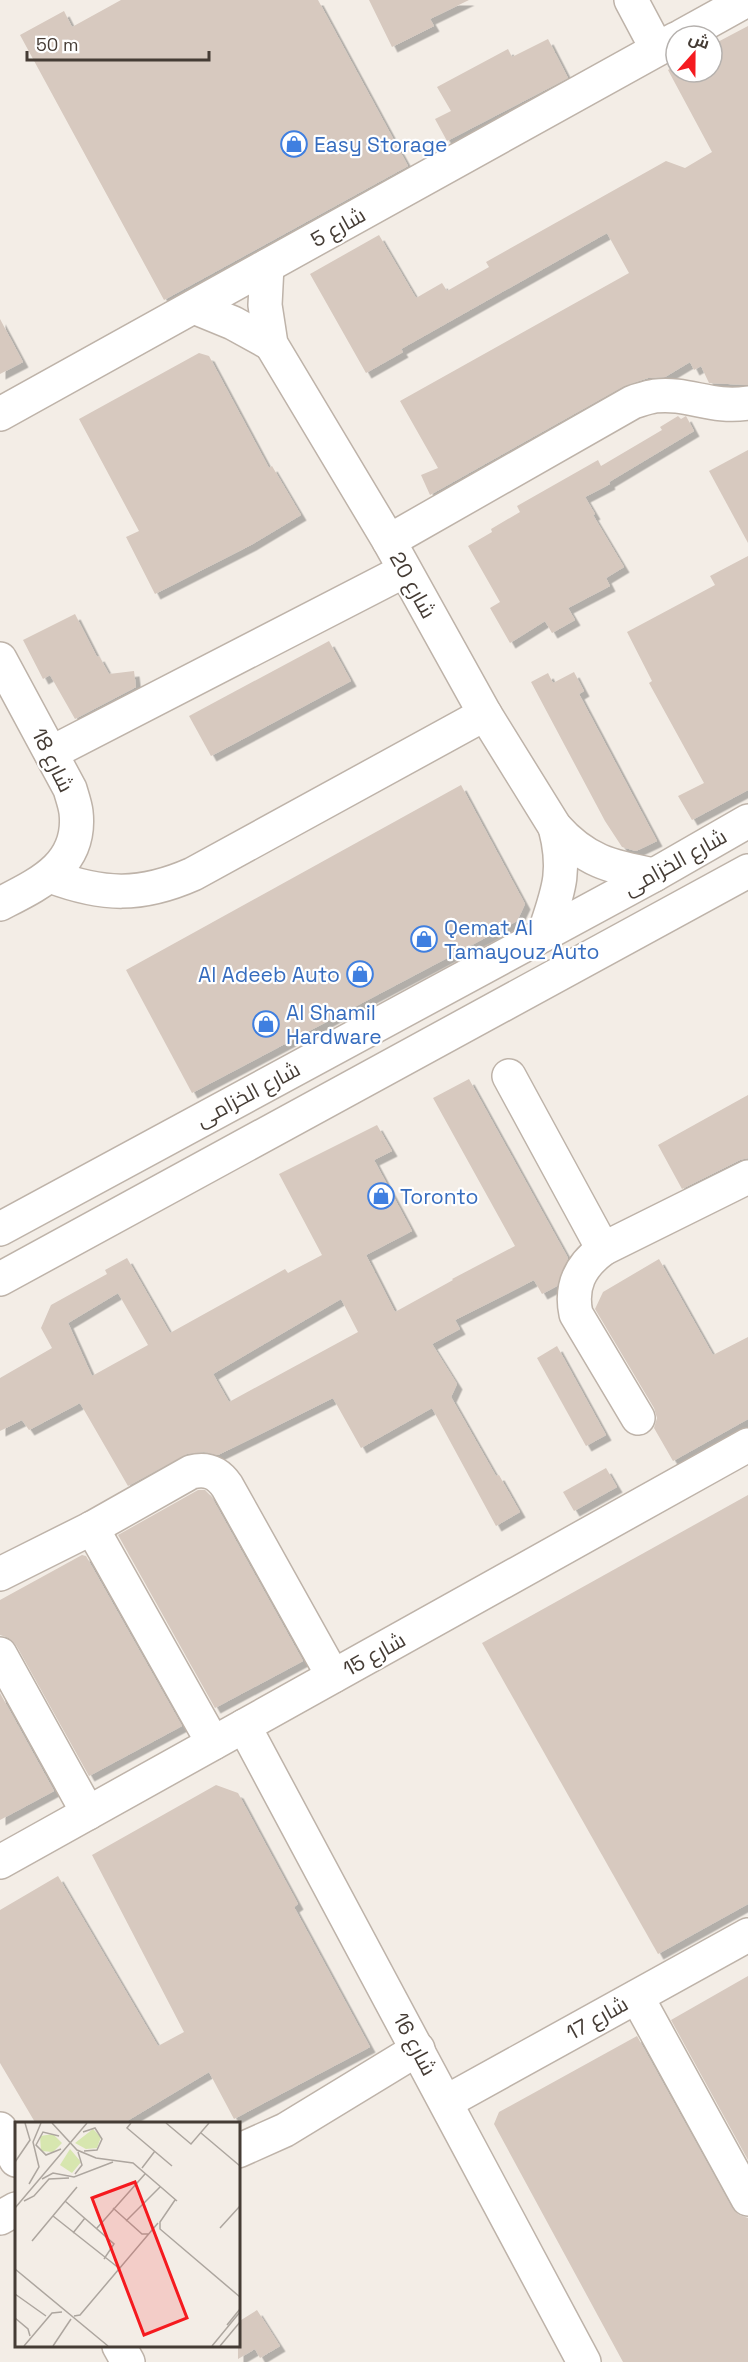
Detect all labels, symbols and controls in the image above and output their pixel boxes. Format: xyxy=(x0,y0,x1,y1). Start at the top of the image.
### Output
scale bar xyxy=(27,24,208,62)
north arrow xyxy=(664,24,724,84)
text: ش xyxy=(686,27,713,54)
text: 50 m xyxy=(36,33,78,56)
shop icon: Easy Storage xyxy=(279,129,309,159)
place label: Easy Storage xyxy=(314,131,448,158)
street label: شارع 5 xyxy=(306,201,371,254)
street label: شارع 20 xyxy=(383,547,442,624)
street label: شارع 18 xyxy=(25,724,80,797)
street label: شارع الخزامى xyxy=(619,823,732,902)
place label: Qemat Al Tamayouz Auto xyxy=(444,914,600,965)
shop icon: Qemat Al Tamayouz Auto xyxy=(409,924,439,954)
shop icon: Al Adeeb Auto xyxy=(345,959,375,989)
place label: Al Adeeb Auto xyxy=(198,961,340,988)
place label: Al Shamil Hardware xyxy=(286,999,382,1050)
shop icon: Al Shamil Hardware xyxy=(251,1009,281,1039)
street label: شارع الخزامى xyxy=(191,1055,305,1134)
shop icon: Toronto xyxy=(366,1181,396,1211)
place label: Toronto xyxy=(400,1183,479,1210)
street label: شارع 15 xyxy=(338,1626,411,1683)
street label: شارع 17 xyxy=(561,1990,633,2047)
street label: شارع 16 xyxy=(386,2008,443,2081)
inset map xyxy=(15,2122,240,2347)

